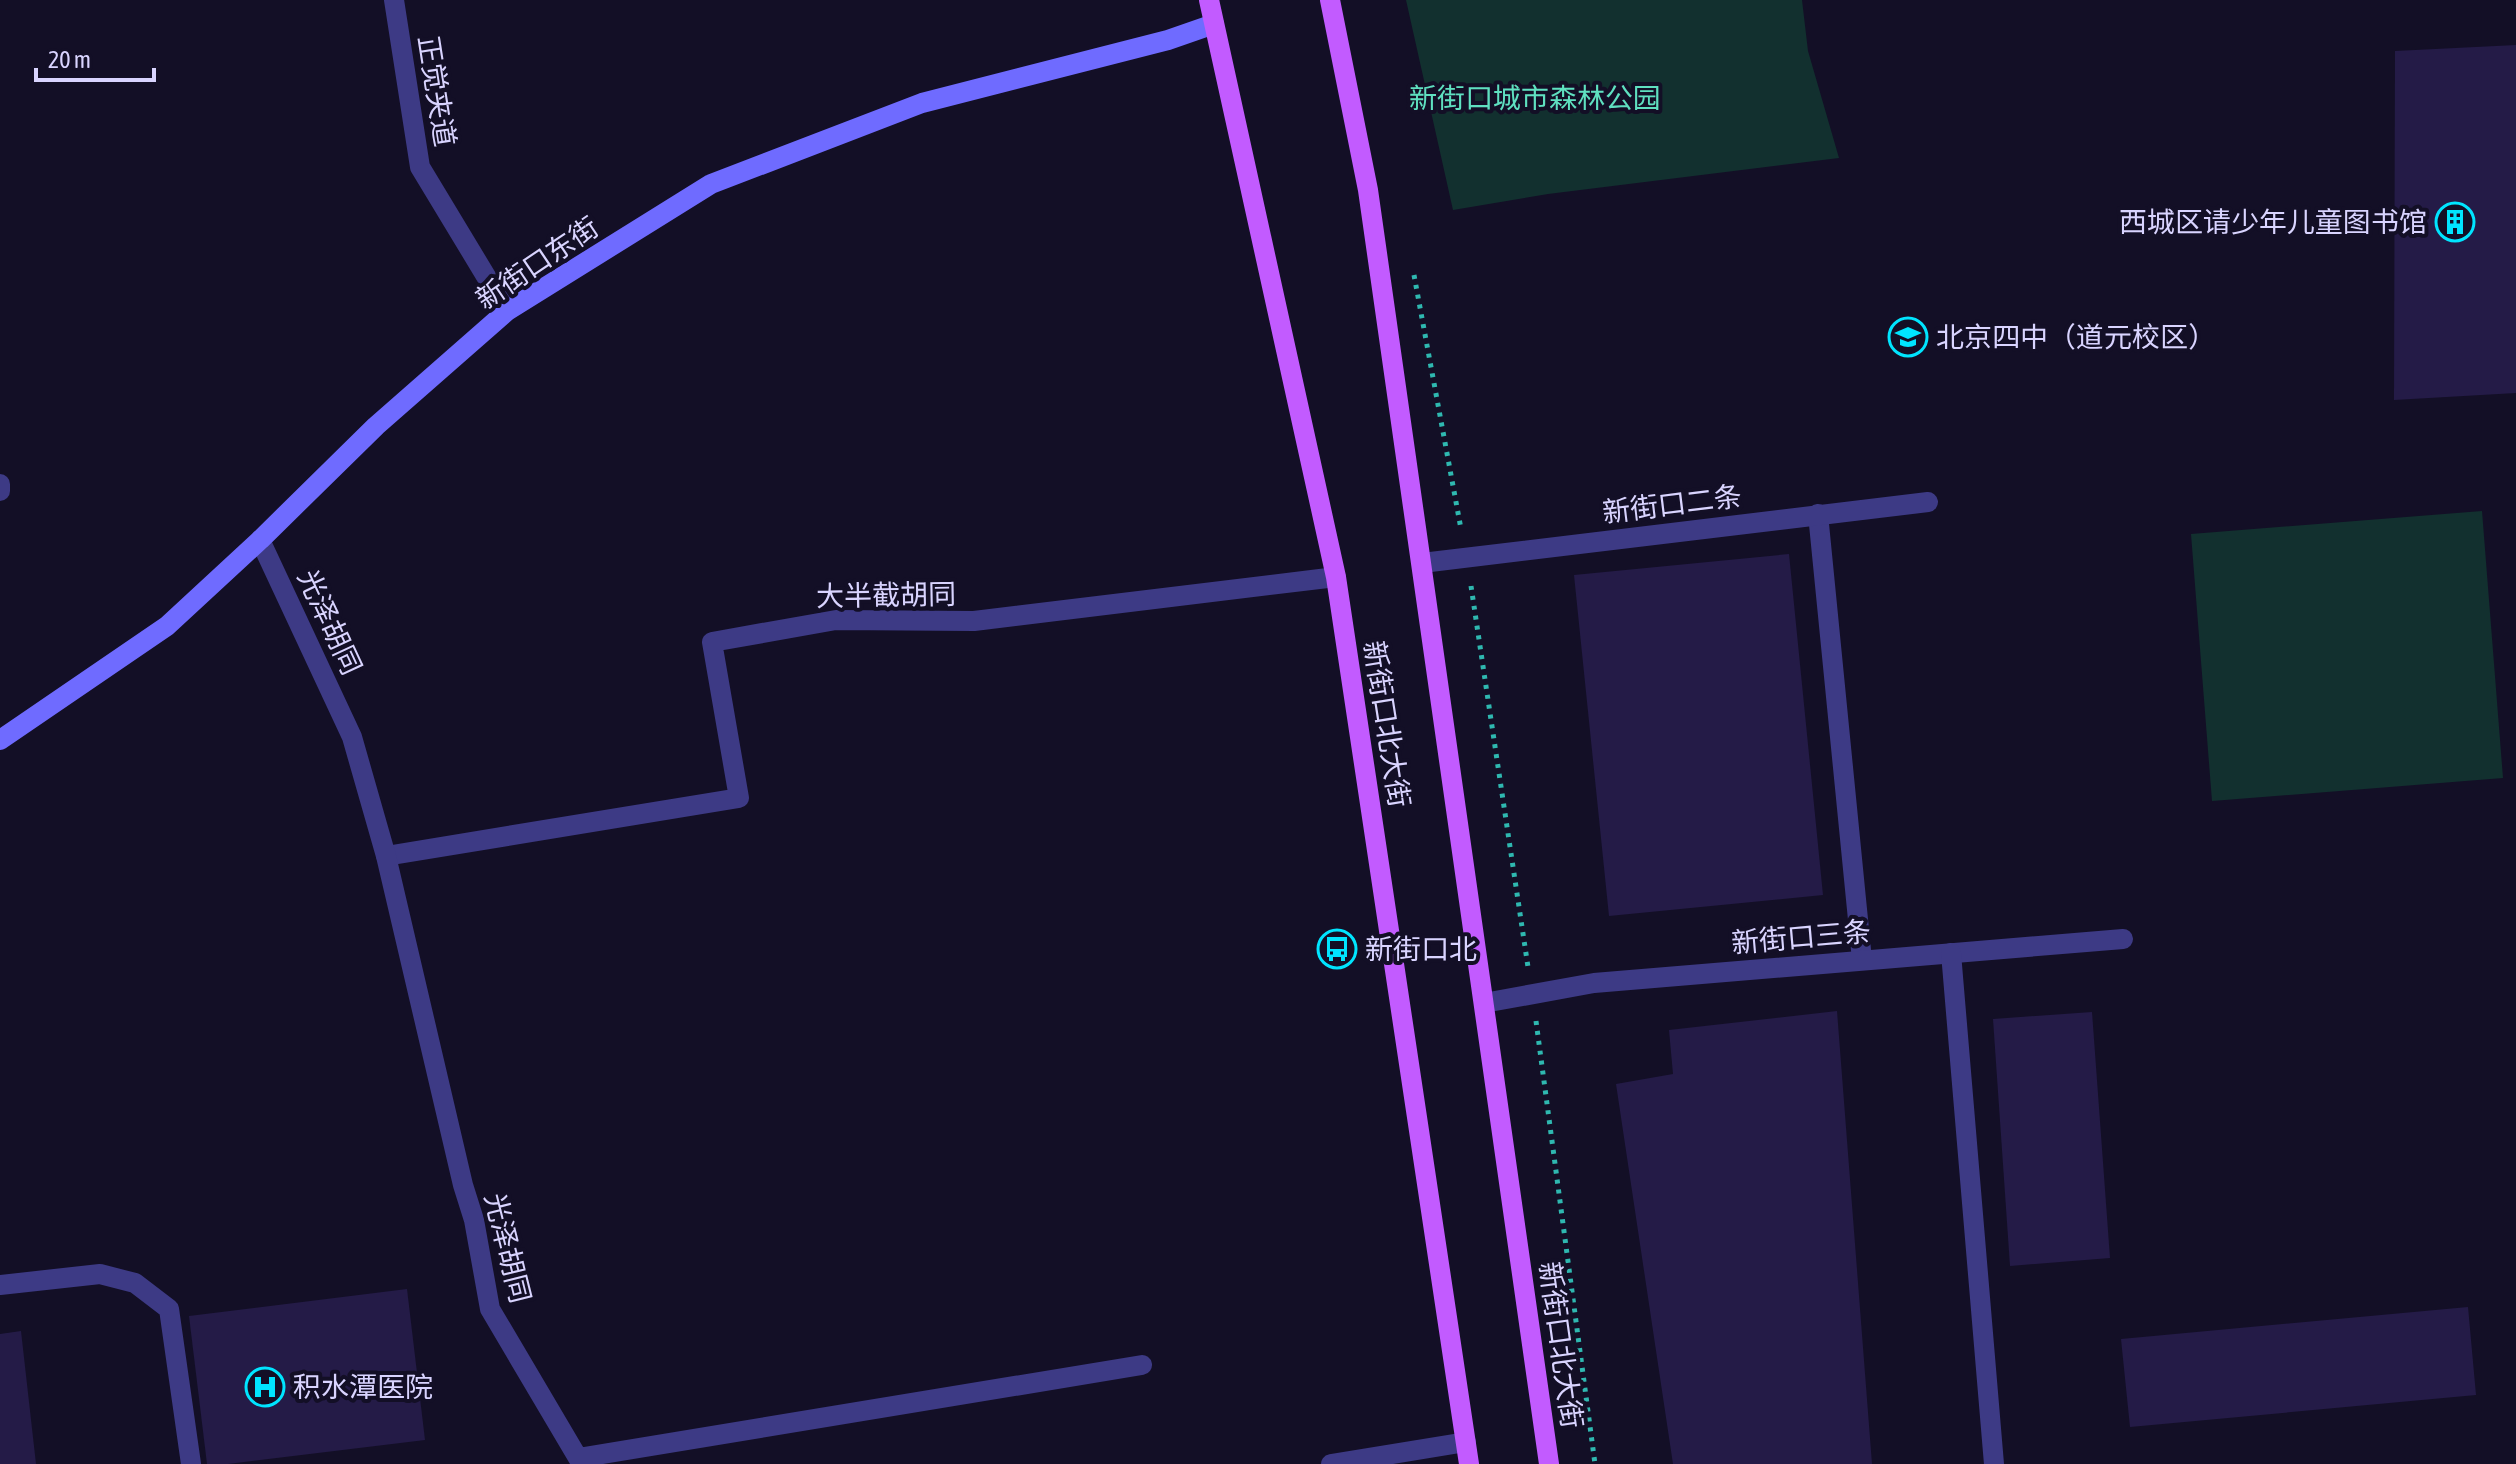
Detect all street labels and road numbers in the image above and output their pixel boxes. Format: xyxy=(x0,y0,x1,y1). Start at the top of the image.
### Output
street label: 正觉夹道 xyxy=(412,33,462,149)
street label: 新街口东街 xyxy=(470,211,604,315)
street label: 新街口二条 xyxy=(1601,480,1743,528)
street label: 光泽胡同 xyxy=(292,564,368,680)
street label: 大半截胡同 xyxy=(816,578,956,612)
street label: 新街口北大街 xyxy=(1358,639,1416,809)
street label: 新街口三条 xyxy=(1730,915,1872,959)
street label: 光泽胡同 xyxy=(479,1190,537,1306)
street label: 新街口北大街 xyxy=(1533,1260,1589,1430)

